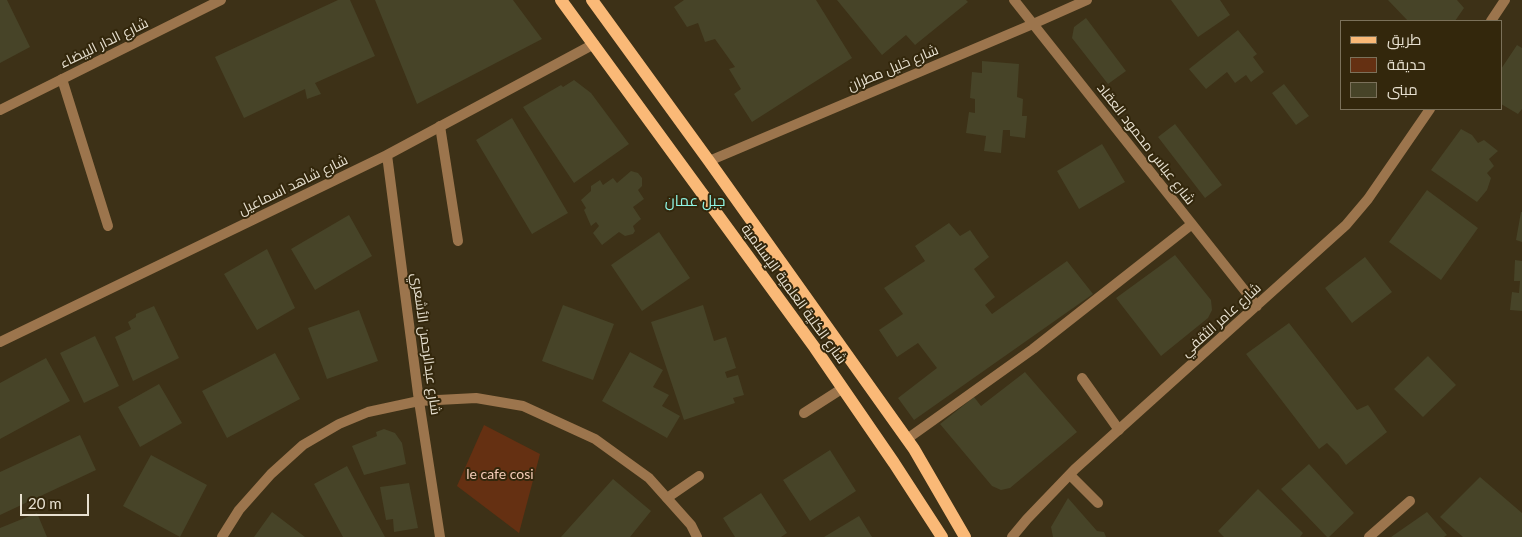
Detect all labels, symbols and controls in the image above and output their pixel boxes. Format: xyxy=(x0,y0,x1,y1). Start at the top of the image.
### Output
street label: شارع الدار البيضاء xyxy=(57,14,151,72)
legend xyxy=(1340,20,1502,110)
text: طريق xyxy=(1387,30,1421,48)
street label: شارع خليل مطران xyxy=(845,41,941,95)
text: حديقة xyxy=(1387,55,1426,73)
street label: شارع عباس محمود العقاد xyxy=(1093,80,1199,208)
text: مبنى xyxy=(1387,80,1418,98)
street label: شارع شاهد اسماعيل xyxy=(236,151,350,219)
district label: جبل عمان xyxy=(665,192,725,210)
street label: شارع الكلية العلمية الإسلامية xyxy=(738,221,850,367)
street label: شارع عبدالرحمن الأشعري xyxy=(408,272,444,416)
street label: شارع عامر الثقفي xyxy=(1178,280,1264,360)
park label: le cafe cosi xyxy=(466,466,534,482)
scale bar xyxy=(22,484,91,516)
text: 20 m xyxy=(28,494,62,512)

